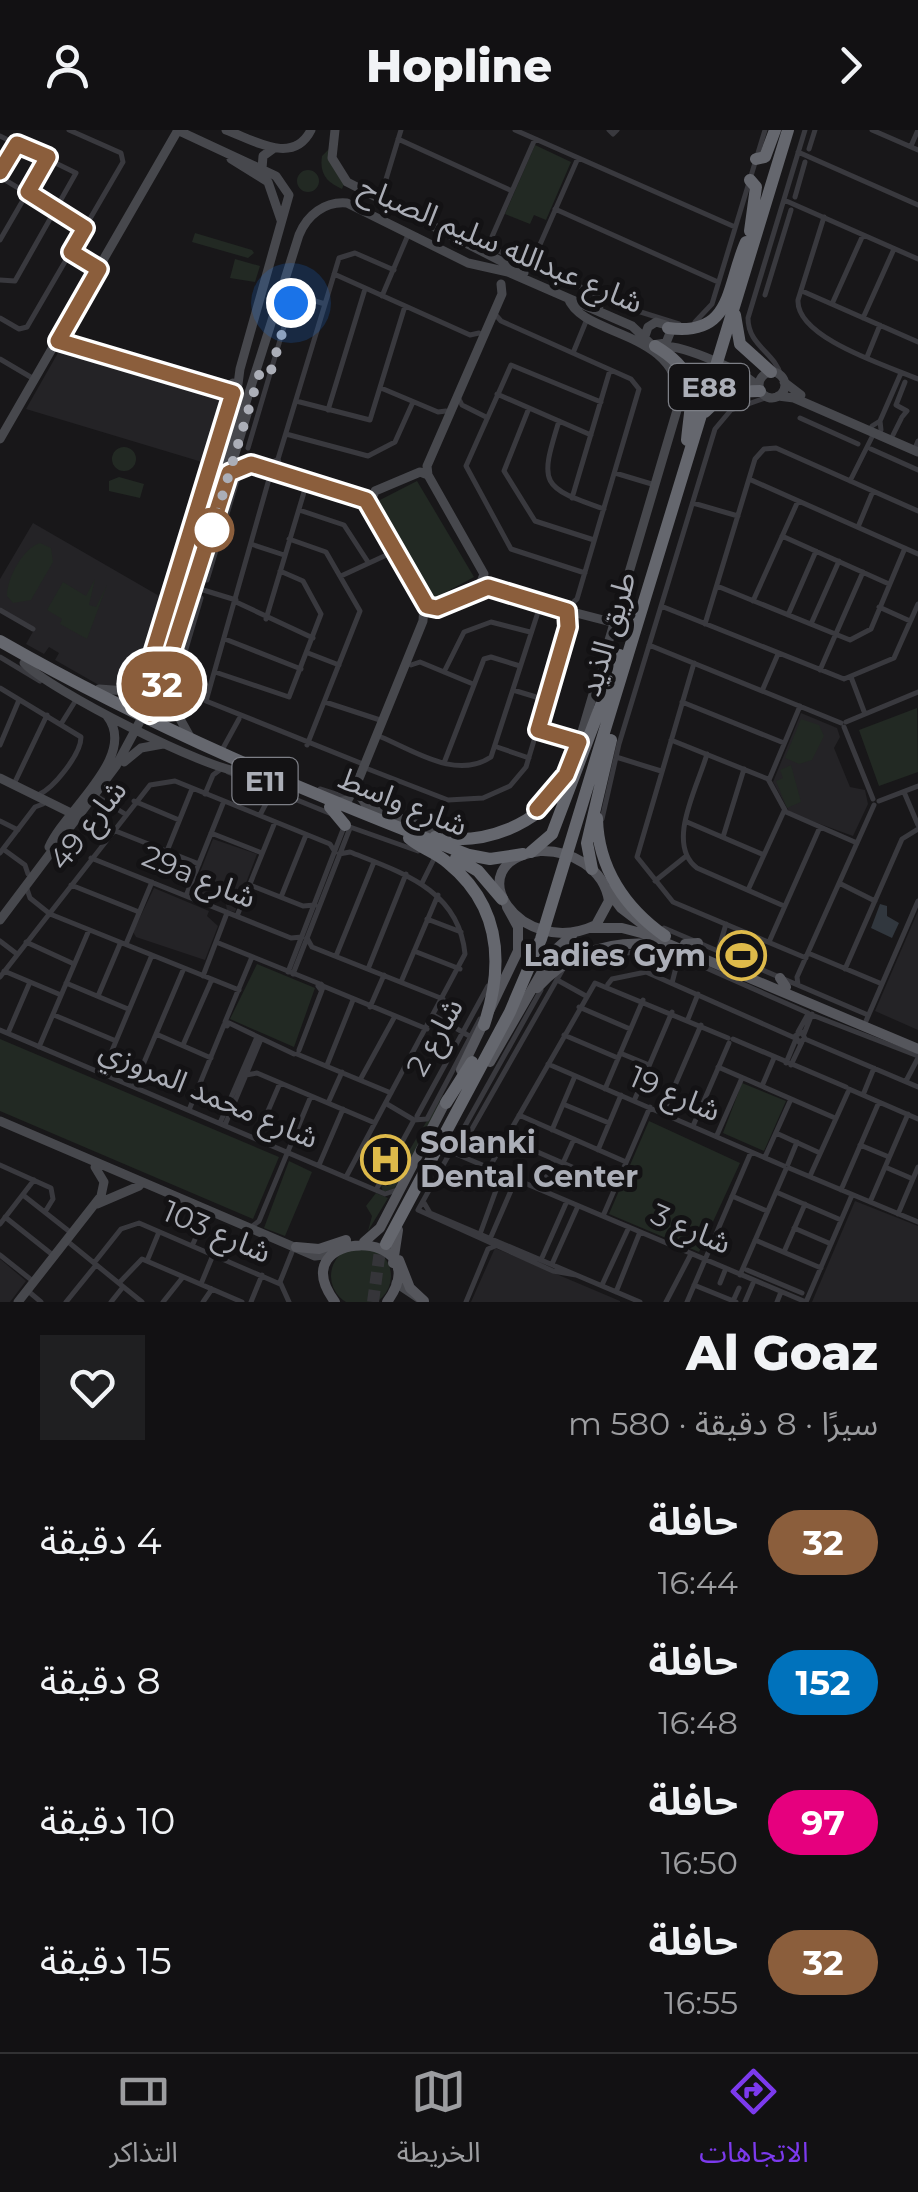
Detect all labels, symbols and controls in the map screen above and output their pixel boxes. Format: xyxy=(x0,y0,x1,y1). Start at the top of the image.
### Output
icon: person xyxy=(40,38,95,93)
text: Hopline xyxy=(366,38,552,93)
icon: forward xyxy=(823,38,878,93)
street label: شارع عبدالله سليم الصباح xyxy=(352,168,648,326)
your location xyxy=(266,278,316,328)
road number: E88 xyxy=(669,364,749,410)
unlabelled marker xyxy=(191,509,233,551)
street label: طريق الذيد xyxy=(571,567,644,701)
line badge: 32 xyxy=(117,652,207,716)
text: 32 xyxy=(141,663,183,706)
road number: E11 xyxy=(232,758,298,804)
street label: شارع واسط xyxy=(332,759,473,848)
street label: شارع 49 xyxy=(41,772,137,880)
street label: 29a شارع xyxy=(135,837,261,920)
sports icon: Ladies Gym xyxy=(715,930,767,982)
place label: Ladies Gym xyxy=(523,937,706,974)
street label: شارع 2 xyxy=(398,991,474,1084)
street label: شارع محمد المروزي xyxy=(92,1031,324,1161)
street label: شارع 19 xyxy=(622,1058,726,1133)
place label: Solanki Dental Center xyxy=(420,1124,638,1195)
hospital icon: Solanki Dental Center xyxy=(359,1134,411,1186)
street label: شارع 103 xyxy=(156,1192,277,1274)
street label: شارع 3 xyxy=(644,1195,737,1266)
text: Al Goaz xyxy=(686,1324,878,1382)
button: heart xyxy=(40,1335,145,1440)
text: سيرًا · 8 دقيقة · 580 m xyxy=(568,1404,878,1443)
text: حافلة xyxy=(649,1498,738,1545)
text: 4 دقيقة xyxy=(40,1517,162,1564)
text: 32 xyxy=(802,1521,844,1564)
text: 16:44 xyxy=(658,1563,738,1602)
text: حافلة xyxy=(649,1638,738,1685)
text: 8 دقيقة xyxy=(40,1657,161,1704)
text: 152 xyxy=(795,1661,851,1704)
text: 16:48 xyxy=(658,1703,738,1742)
text: حافلة xyxy=(649,1778,738,1825)
text: 10 دقيقة xyxy=(40,1797,175,1844)
text: 97 xyxy=(801,1801,845,1844)
text: 16:50 xyxy=(661,1843,738,1882)
text: حافلة xyxy=(649,1918,738,1965)
text: 15 دقيقة xyxy=(40,1937,172,1984)
text: 32 xyxy=(802,1941,844,1984)
text: 16:55 xyxy=(664,1983,738,2022)
tab: التذاكر xyxy=(109,2064,178,2183)
tab: الخريطة xyxy=(397,2064,481,2183)
tab: الاتجاهات xyxy=(699,2064,809,2183)

